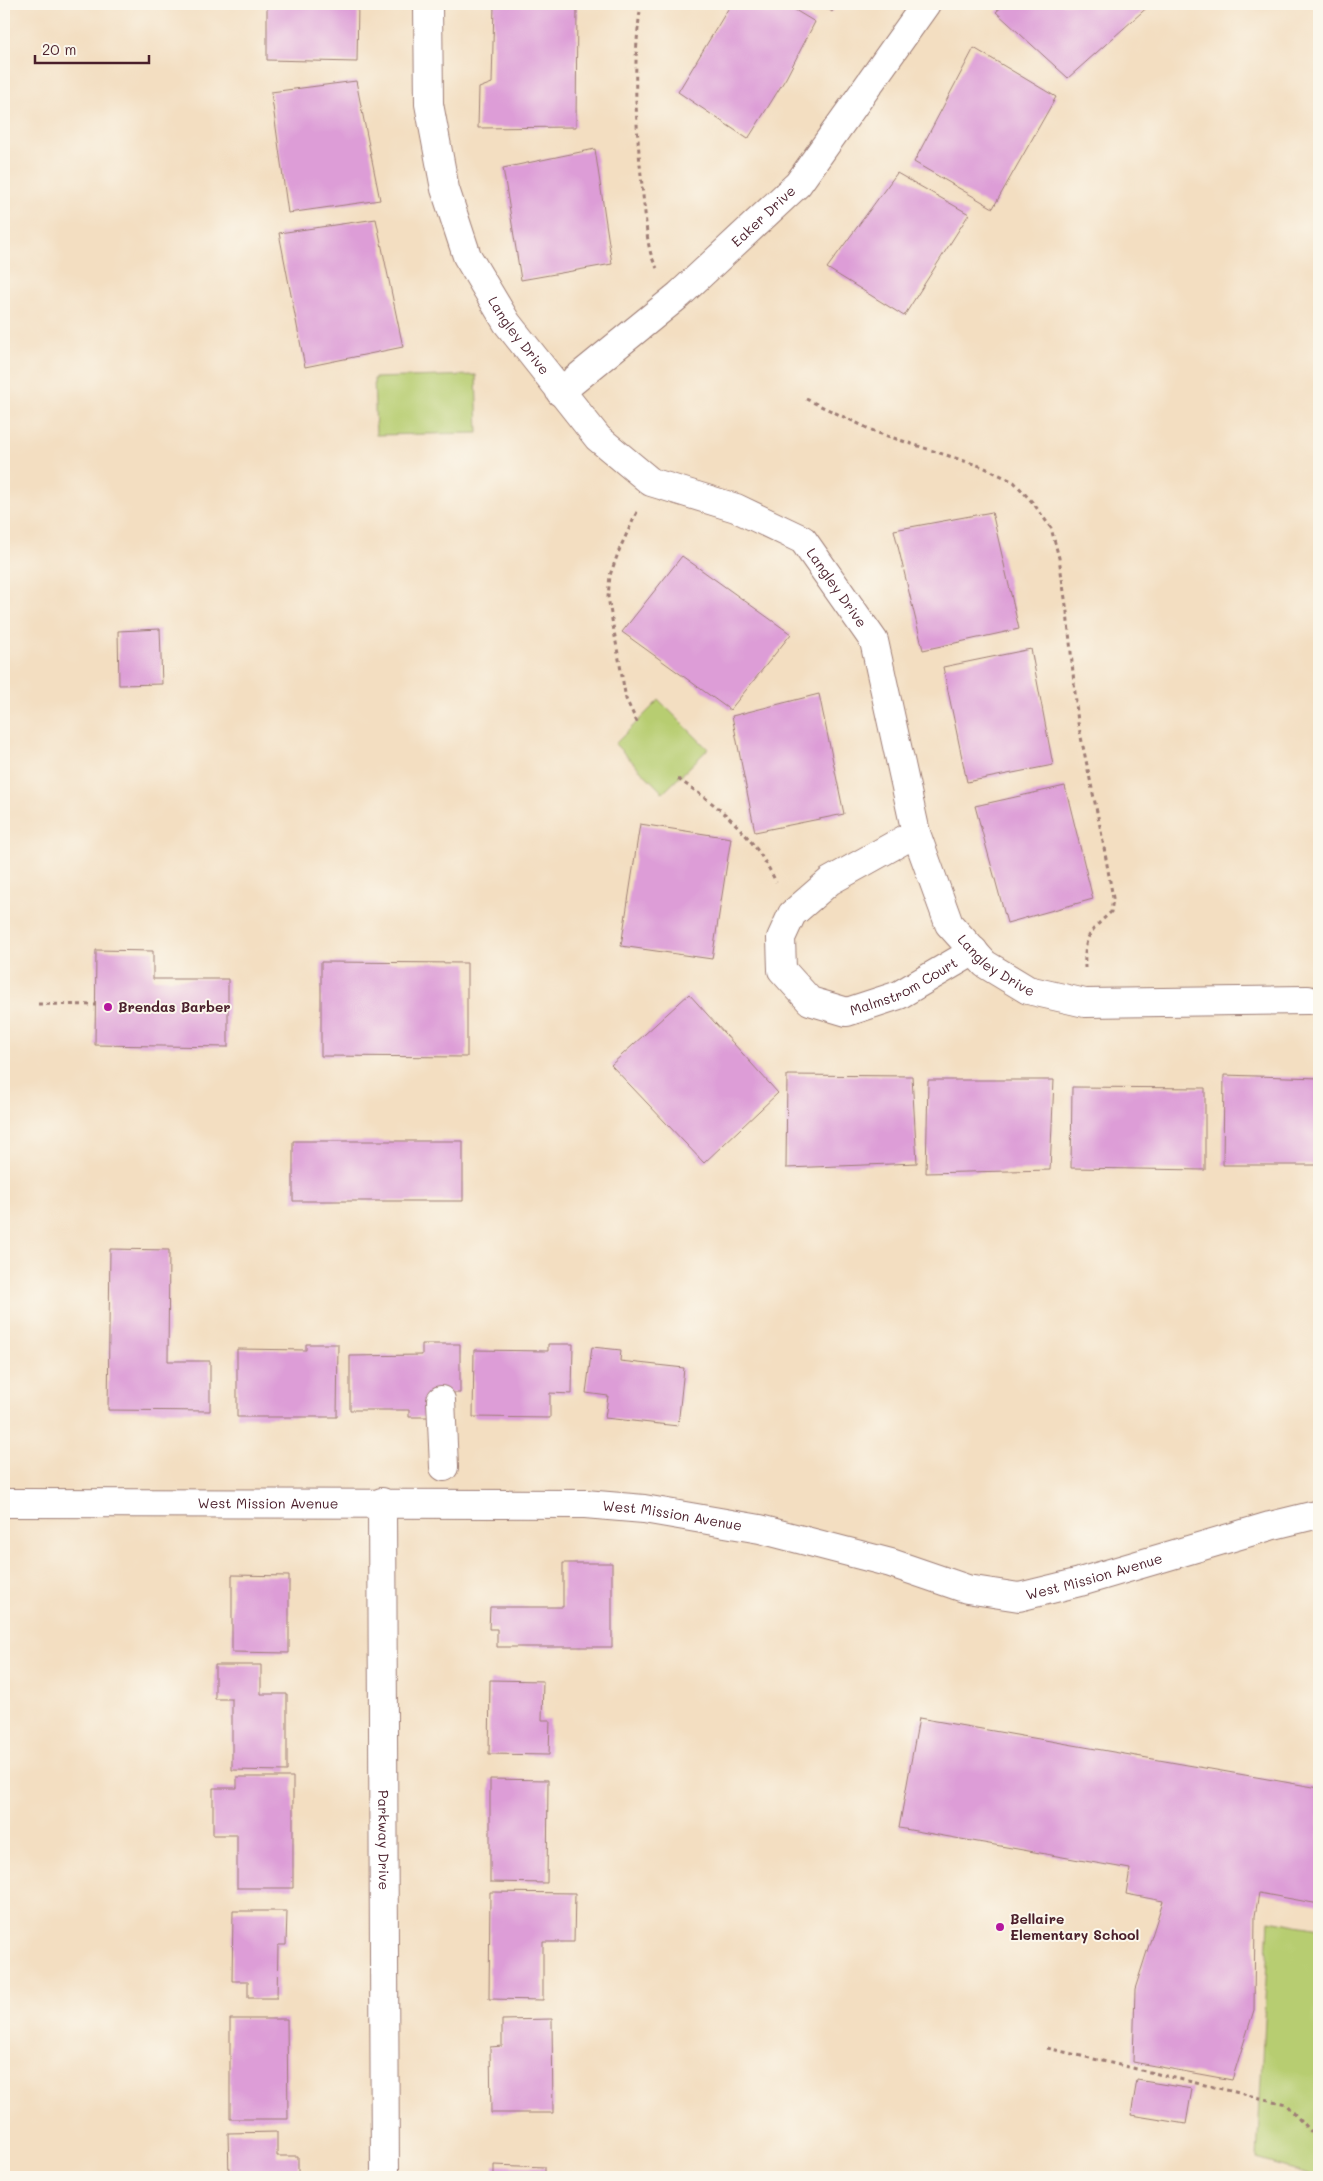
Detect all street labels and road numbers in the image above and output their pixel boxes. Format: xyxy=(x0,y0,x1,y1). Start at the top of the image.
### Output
street label: Eaker Drive xyxy=(727,181,799,251)
street label: Langley Drive xyxy=(484,292,554,378)
street label: Langley Drive xyxy=(802,544,871,631)
street label: Langley Drive xyxy=(954,930,1036,1000)
street label: Malmstrom Court xyxy=(847,953,961,1019)
street label: West Mission Avenue xyxy=(198,1493,338,1513)
street label: West Mission Avenue xyxy=(602,1496,743,1535)
street label: West Mission Avenue xyxy=(1024,1548,1164,1604)
street label: Parkway Drive xyxy=(374,1790,394,1890)

